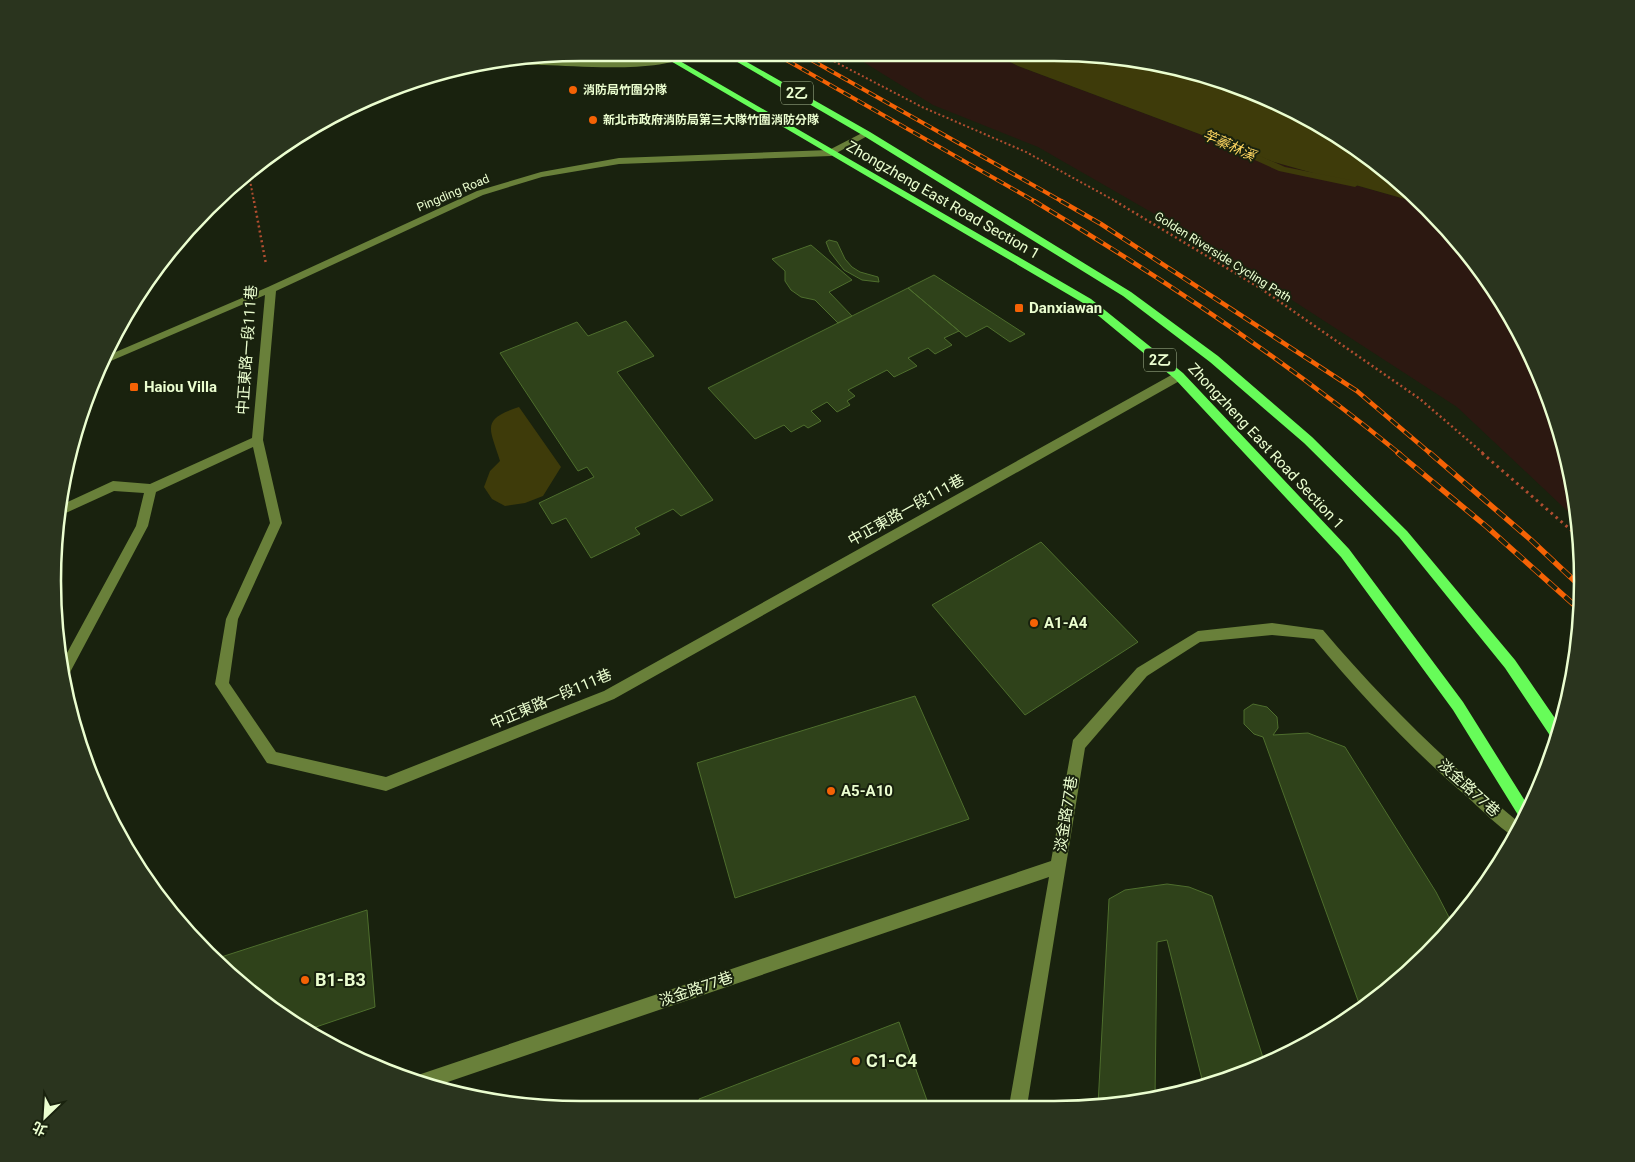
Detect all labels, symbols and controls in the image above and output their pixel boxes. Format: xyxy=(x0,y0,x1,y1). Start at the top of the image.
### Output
road number: 2乙 xyxy=(781,82,813,105)
place label: 消防局竹圍分隊 xyxy=(583,83,667,97)
marker: 消防局竹圍分隊 xyxy=(567,84,579,96)
place label: 新北市政府消防局第三大隊竹圍消防分隊 xyxy=(603,113,819,127)
marker: 新北市政府消防局第三大隊竹圍消防分隊 xyxy=(587,114,599,126)
water label: 竿蓁林溪 xyxy=(1200,126,1260,165)
street label: Zhongzheng East Road Section 1 xyxy=(843,137,1043,263)
street label: Pingding Road xyxy=(415,171,491,215)
street label: Golden Riverside Cycling Path xyxy=(1152,209,1294,305)
street label: 中正東路一段111巷 xyxy=(233,284,261,416)
place label: Danxiawan xyxy=(1029,299,1102,317)
marker: Danxiawan xyxy=(1013,302,1025,314)
road number: 2乙 xyxy=(1144,348,1176,372)
street label: Zhongzheng East Road Section 1 xyxy=(1184,359,1348,533)
place label: Haiou Villa xyxy=(144,378,217,396)
marker: Haiou Villa xyxy=(128,381,140,393)
street label: 中正東路一段111巷 xyxy=(845,471,967,549)
place label: A1-A4 xyxy=(1044,614,1088,632)
marker: A1-A4 xyxy=(1028,617,1040,629)
street label: 中正東路一段111巷 xyxy=(488,665,614,733)
street label: 淡金路77巷 xyxy=(1434,756,1504,820)
street label: 淡金路77巷 xyxy=(1051,775,1081,853)
place label: A5-A10 xyxy=(841,782,893,800)
marker: A5-A10 xyxy=(825,785,837,797)
street label: 淡金路77巷 xyxy=(657,968,735,1010)
place label: B1-B3 xyxy=(315,969,366,990)
marker: B1-B3 xyxy=(299,974,311,986)
place label: C1-C4 xyxy=(866,1050,917,1071)
marker: C1-C4 xyxy=(850,1055,862,1067)
north arrow xyxy=(20,1092,70,1142)
text: 北 xyxy=(30,1119,49,1139)

